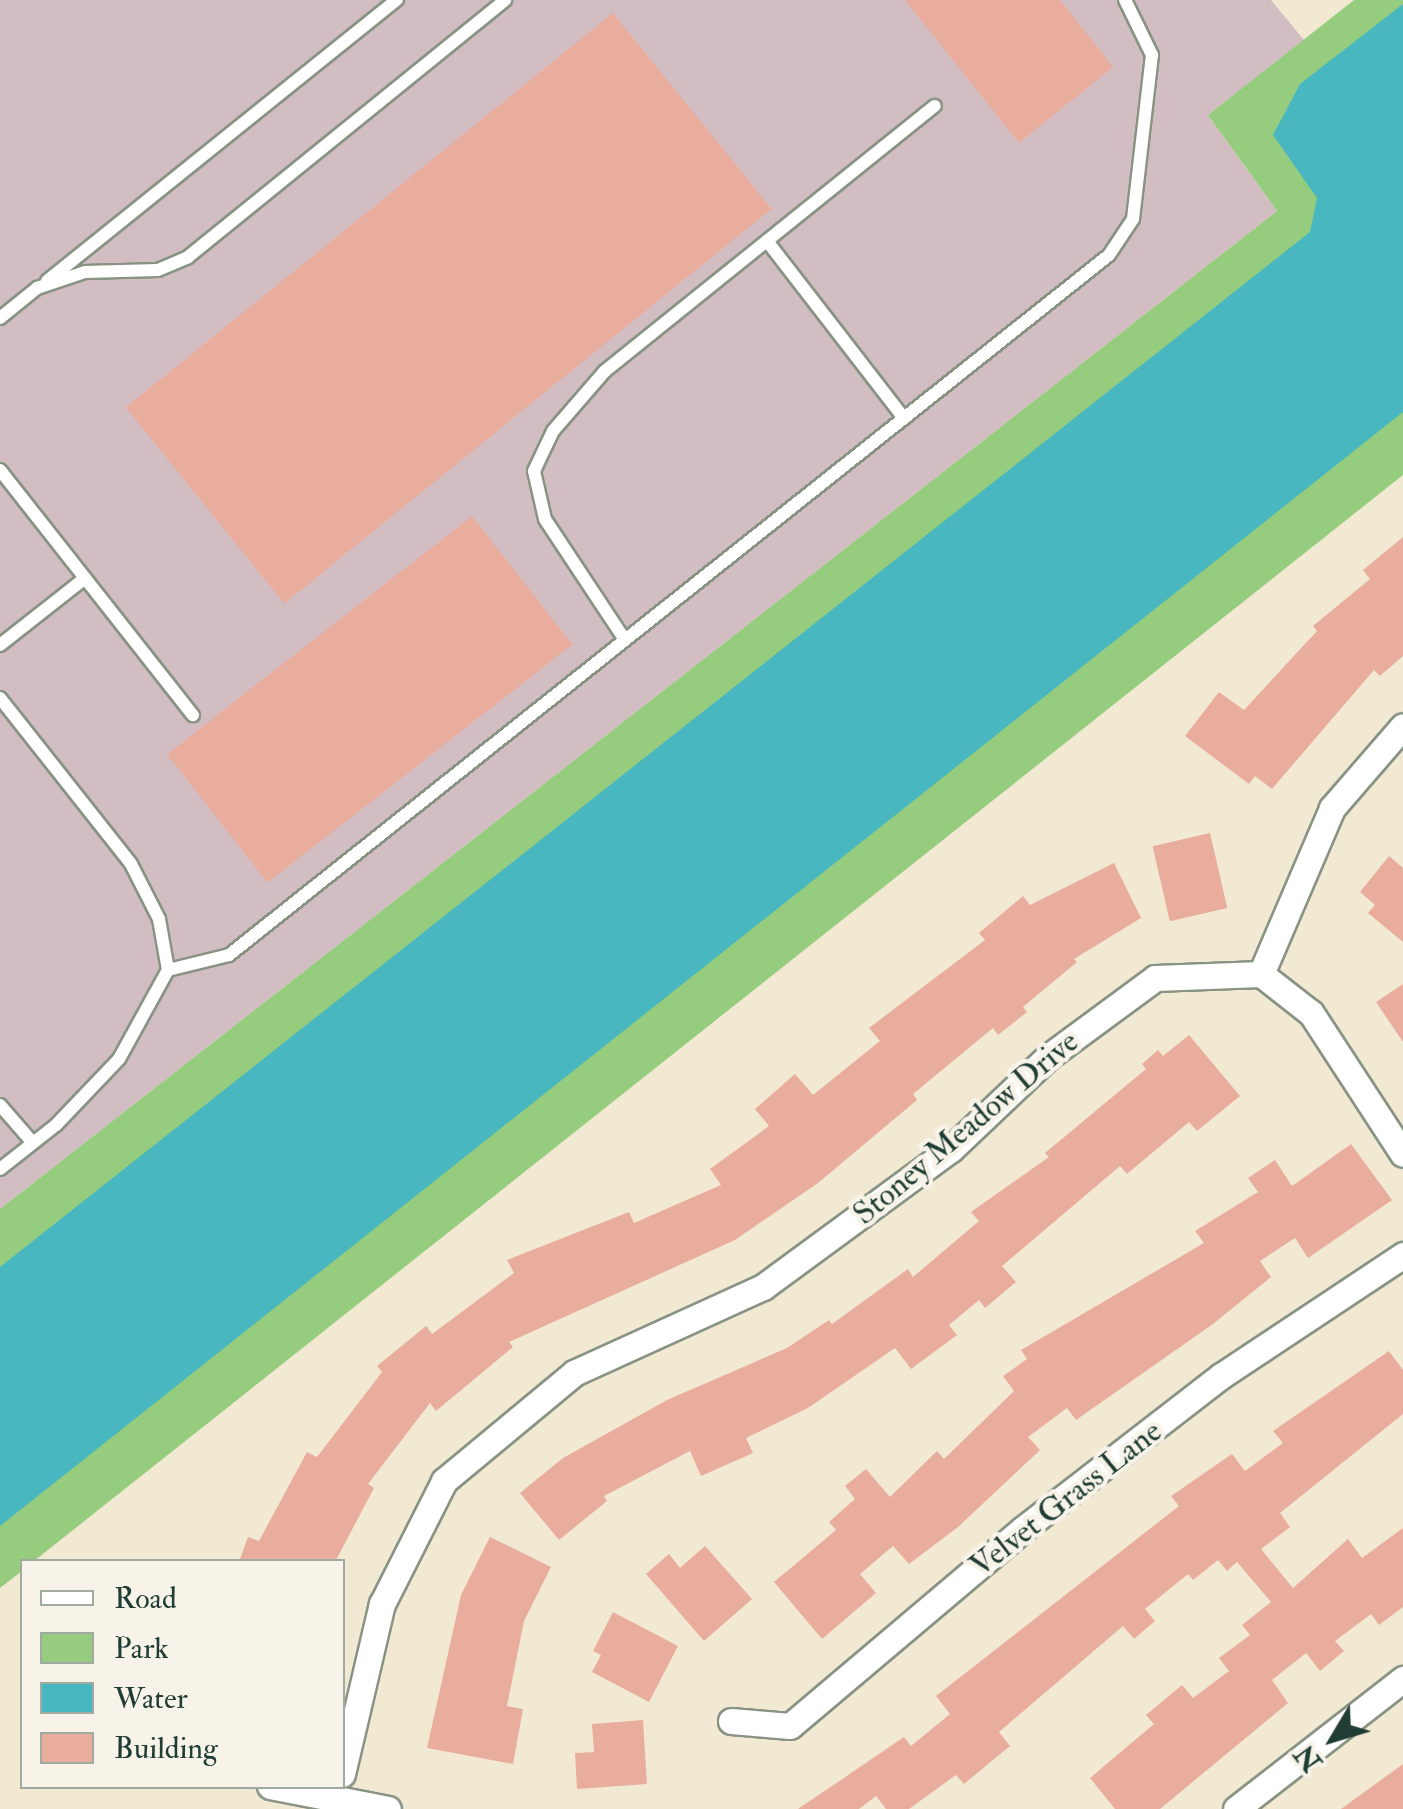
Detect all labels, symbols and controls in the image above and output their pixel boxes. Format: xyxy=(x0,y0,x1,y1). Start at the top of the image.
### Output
street label: Stoney Meadow Drive xyxy=(846,1023,1086,1233)
street label: Velvet Grass Lane xyxy=(963,1412,1169,1586)
legend xyxy=(20,1559,345,1789)
text: Road xyxy=(114,1580,177,1617)
text: Park xyxy=(114,1630,169,1667)
text: Water xyxy=(114,1680,188,1717)
north arrow xyxy=(1283,1689,1383,1789)
text: Building xyxy=(114,1730,218,1767)
text: N xyxy=(1287,1737,1330,1778)

